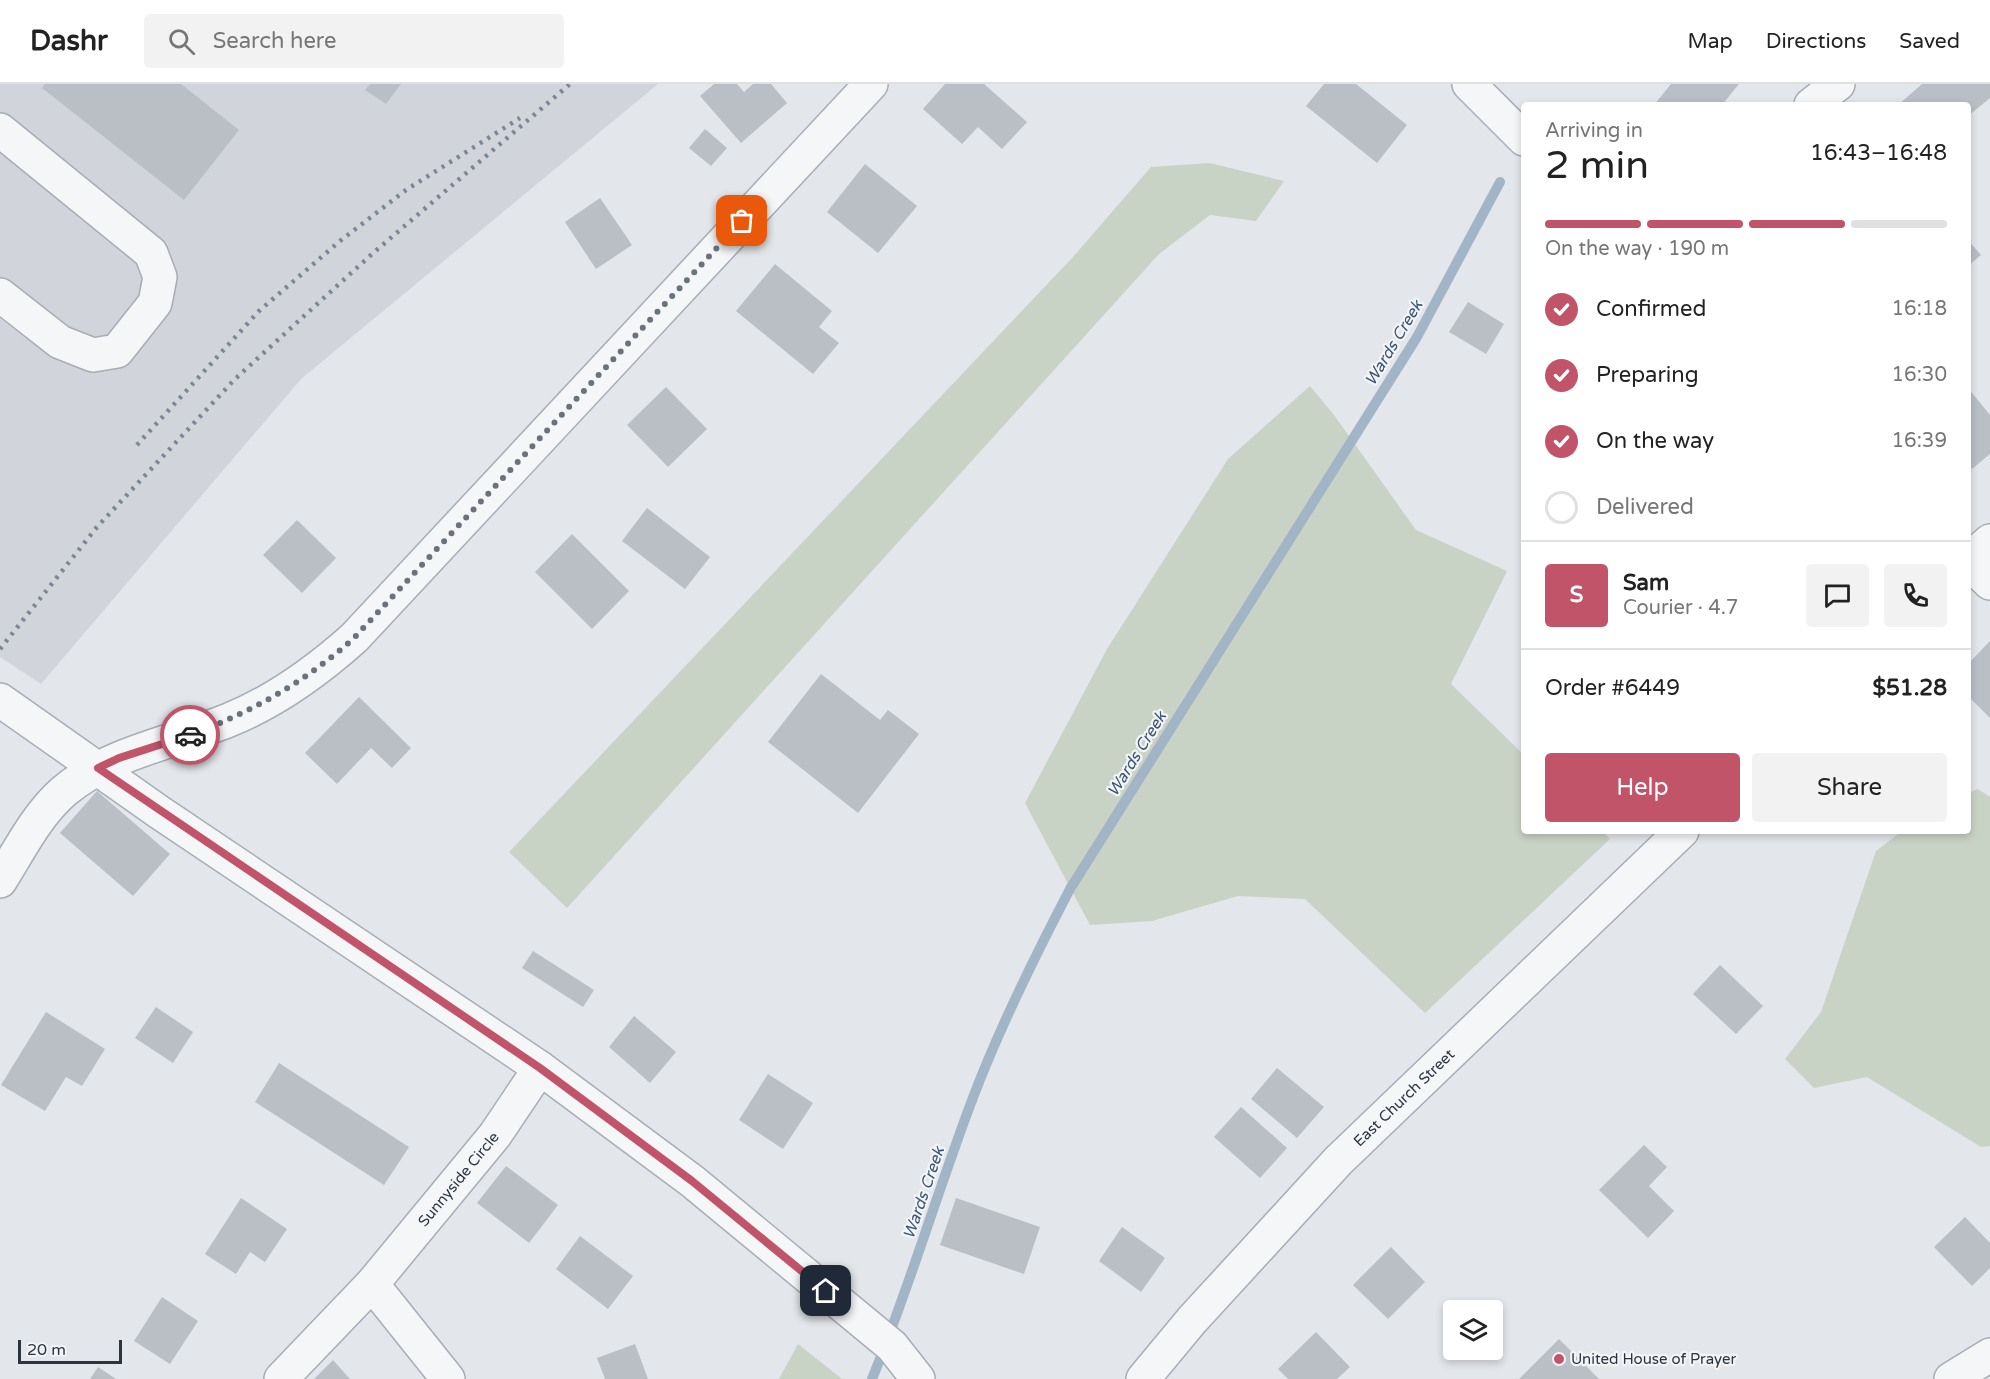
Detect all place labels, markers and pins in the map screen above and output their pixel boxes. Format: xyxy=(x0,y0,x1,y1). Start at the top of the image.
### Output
pin xyxy=(716,195,767,246)
pin xyxy=(800,1265,851,1316)
place label: United House of Prayer xyxy=(1571,1350,1737,1368)
marker: United House of Prayer xyxy=(1552,1352,1566,1366)

